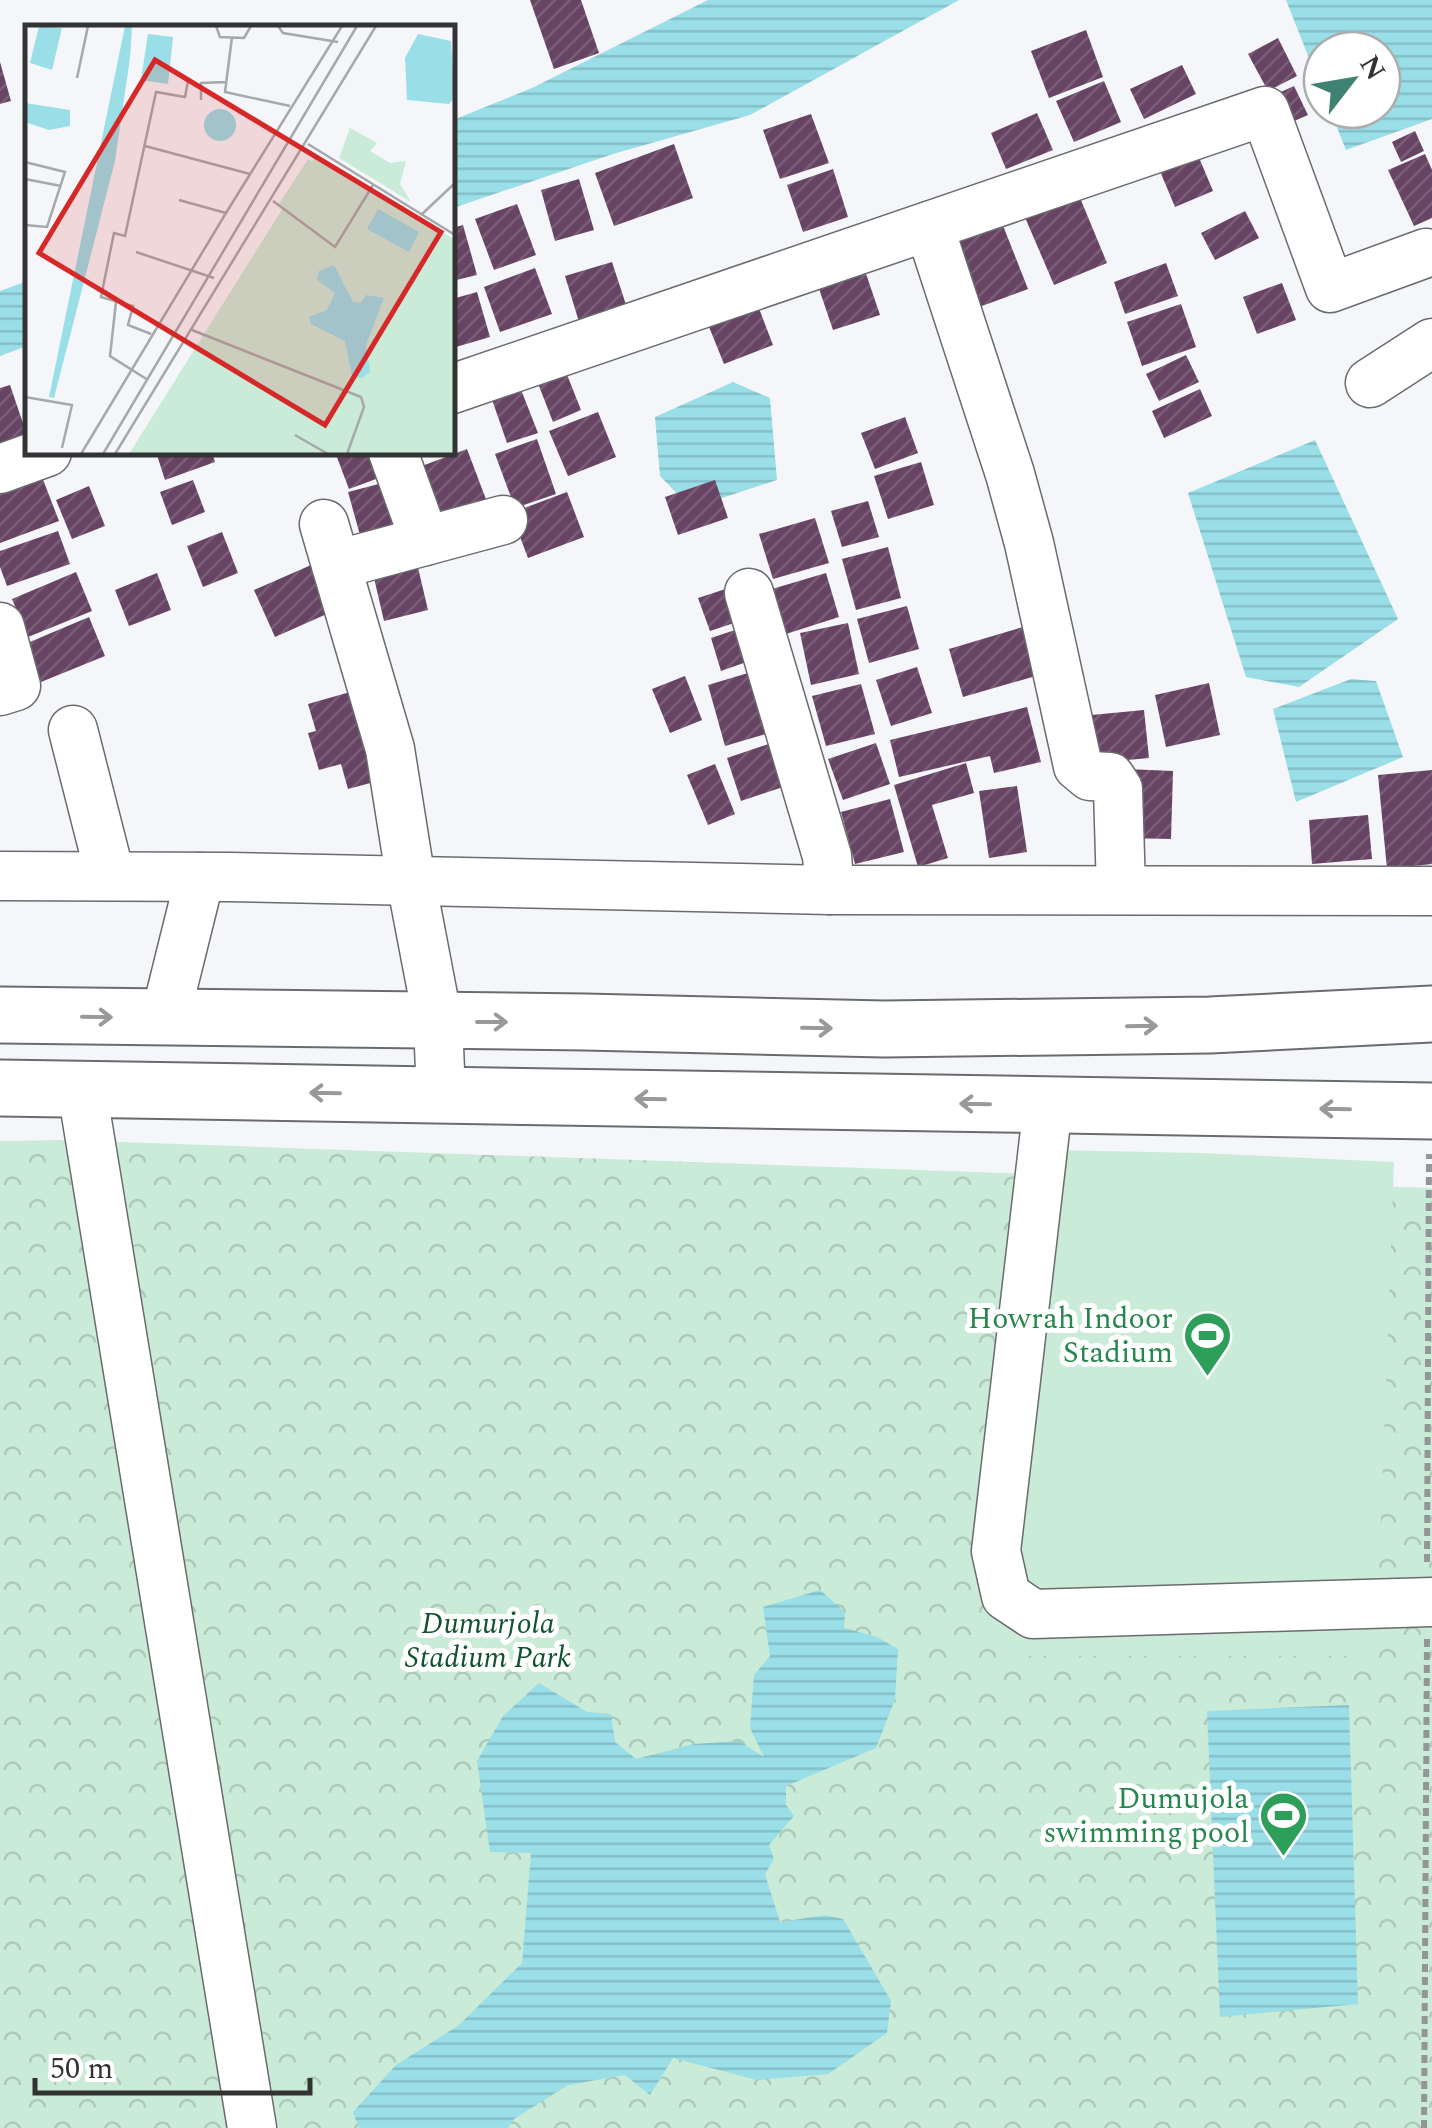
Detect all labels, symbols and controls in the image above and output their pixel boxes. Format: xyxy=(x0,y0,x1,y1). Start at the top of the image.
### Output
inset map xyxy=(25,25,455,455)
north arrow xyxy=(1302,30,1402,130)
text: N xyxy=(1348,47,1396,89)
one-way arrow xyxy=(81,1007,113,1026)
one-way arrow xyxy=(476,1012,508,1032)
one-way arrow xyxy=(1126,1016,1158,1035)
one-way arrow xyxy=(801,1018,833,1037)
one-way arrow xyxy=(309,1084,341,1103)
one-way arrow xyxy=(634,1089,666,1108)
one-way arrow xyxy=(959,1094,991,1113)
one-way arrow xyxy=(1319,1100,1352,1118)
place label: Howrah Indoor Stadium xyxy=(968,1296,1173,1376)
sports icon: Howrah Indoor Stadium xyxy=(1182,1310,1234,1378)
park label: Dumurjola Stadium Park xyxy=(405,1601,571,1681)
place label: Dumujola swimming pool xyxy=(1044,1776,1249,1856)
sports icon: Dumujola swimming pool xyxy=(1258,1790,1310,1858)
scale bar xyxy=(35,2033,310,2095)
text: 50 m xyxy=(50,2046,113,2092)

